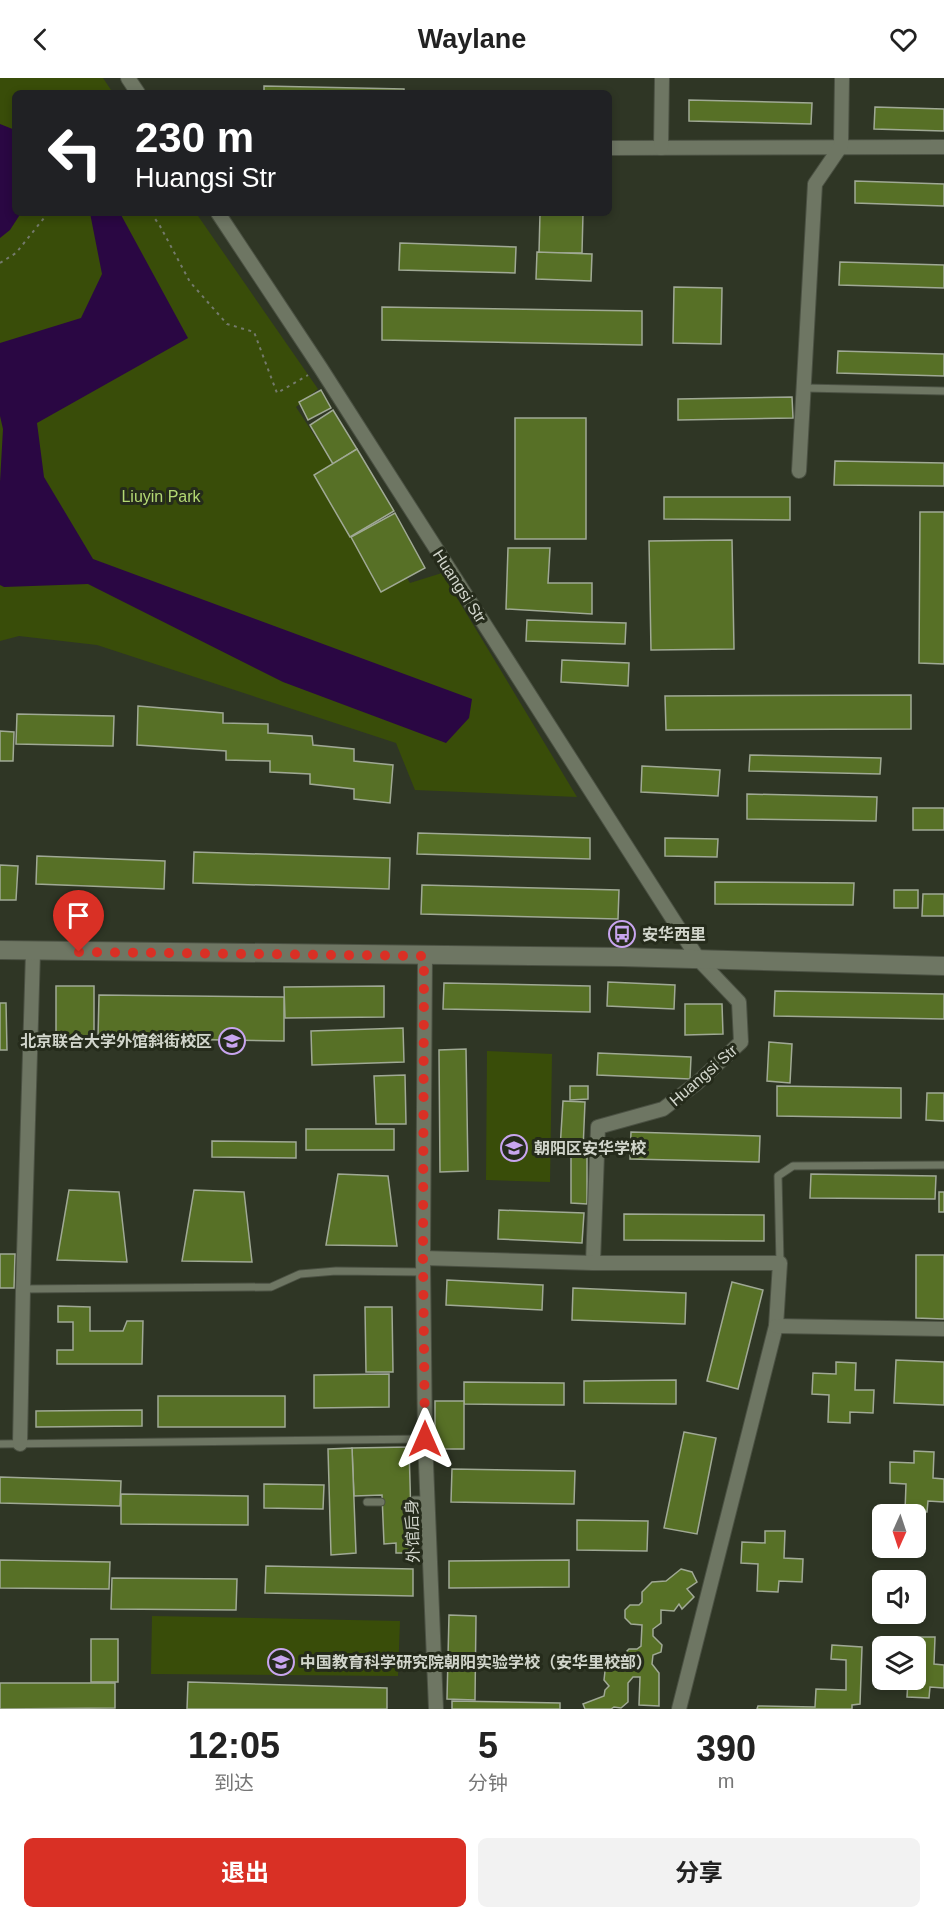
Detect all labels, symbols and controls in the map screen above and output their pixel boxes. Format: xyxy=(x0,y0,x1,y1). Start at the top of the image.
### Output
icon: back xyxy=(24,23,57,56)
icon: heart xyxy=(887,23,920,56)
text: Waylane xyxy=(418,24,526,54)
icon: left xyxy=(36,114,114,192)
text: 230 m xyxy=(135,114,254,161)
text: Huangsi Str xyxy=(135,163,276,193)
park label: Liuyin Park xyxy=(121,488,202,505)
street label: Huangsi Str xyxy=(430,547,490,627)
pin xyxy=(53,890,104,952)
icon: arrive xyxy=(62,899,95,932)
bus stop icon: 安华西里 xyxy=(607,919,637,949)
place label: 安华西里 xyxy=(642,925,706,943)
school or university icon: 北京联合大学外馆斜街校区 xyxy=(217,1026,247,1056)
place label: 北京联合大学外馆斜街校区 xyxy=(20,1032,212,1050)
street label: Huangsi Str xyxy=(666,1041,741,1109)
school or university icon: 朝阳区安华学校 xyxy=(499,1133,529,1163)
place label: 朝阳区安华学校 xyxy=(534,1139,647,1157)
position arrow xyxy=(393,1407,457,1471)
street label: 外馆后身 xyxy=(403,1499,422,1563)
north arrow xyxy=(872,1504,926,1558)
map controls xyxy=(872,1504,926,1690)
button: sound xyxy=(872,1570,926,1624)
button: layers xyxy=(872,1636,926,1690)
school or university icon: 中国教育科学研究院朝阳实验学校（安华里校部） xyxy=(266,1647,296,1677)
place label: 中国教育科学研究院朝阳实验学校（安华里校部） xyxy=(300,1653,652,1671)
text: 12:05 xyxy=(188,1725,280,1766)
text: 5 xyxy=(478,1725,498,1766)
text: 390 xyxy=(696,1728,756,1769)
text: m xyxy=(718,1770,734,1792)
text: 到达 xyxy=(214,1772,254,1794)
text: 分钟 xyxy=(468,1772,508,1794)
button: 退出 xyxy=(24,1838,466,1907)
button: 分享 xyxy=(478,1838,920,1907)

